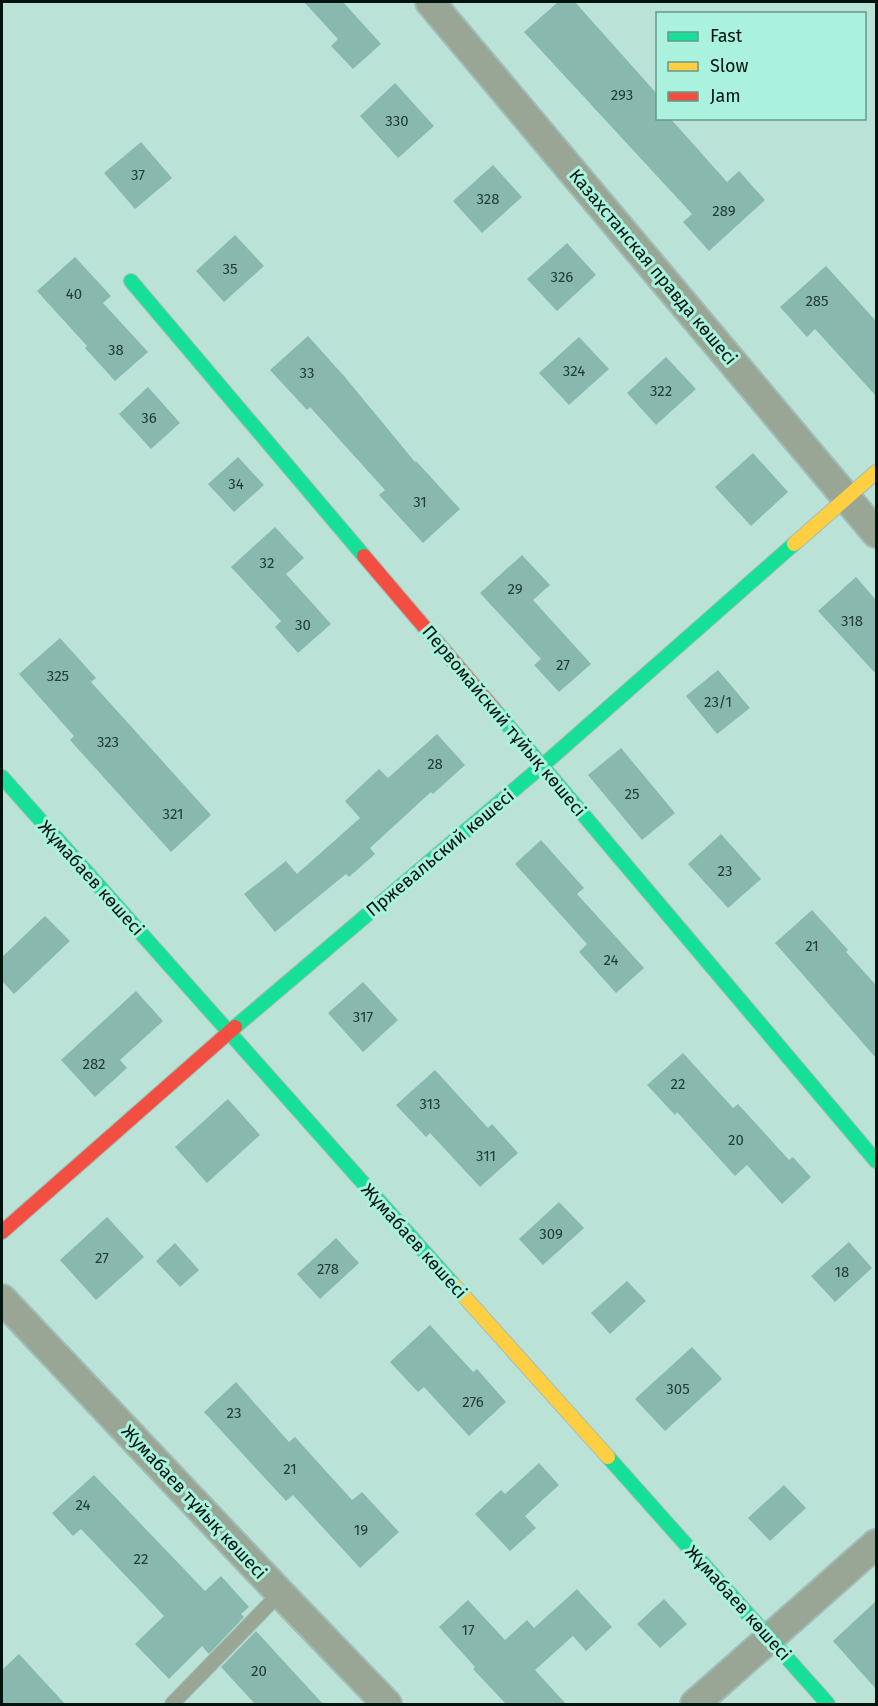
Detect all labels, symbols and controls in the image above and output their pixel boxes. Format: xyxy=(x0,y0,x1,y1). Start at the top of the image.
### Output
legend xyxy=(656,12,866,120)
text: Fast xyxy=(710,25,743,47)
text: Slow xyxy=(710,55,749,77)
text: Jam xyxy=(710,85,741,107)
house number: 293 xyxy=(611,86,633,104)
house number: 330 xyxy=(385,112,409,130)
street label: Казахстанская правда көшесі xyxy=(565,165,741,369)
house number: 37 xyxy=(131,166,145,184)
house number: 328 xyxy=(476,190,500,208)
house number: 289 xyxy=(712,202,736,220)
house number: 35 xyxy=(222,260,238,278)
house number: 326 xyxy=(551,268,573,286)
house number: 40 xyxy=(66,285,82,303)
house number: 285 xyxy=(805,292,829,310)
house number: 38 xyxy=(108,341,124,359)
house number: 324 xyxy=(563,362,585,380)
house number: 33 xyxy=(300,364,314,382)
house number: 322 xyxy=(650,382,672,400)
house number: 36 xyxy=(141,409,157,427)
house number: 34 xyxy=(228,475,244,493)
house number: 31 xyxy=(413,493,427,511)
house number: 32 xyxy=(260,554,274,572)
house number: 29 xyxy=(507,580,523,598)
house number: 318 xyxy=(841,612,863,630)
house number: 30 xyxy=(295,616,311,634)
street label: Первомайский тұйық көшесі xyxy=(418,621,590,821)
house number: 27 xyxy=(556,656,570,674)
house number: 325 xyxy=(47,667,69,685)
house number: 23/1 xyxy=(704,693,732,711)
house number: 323 xyxy=(97,733,119,751)
house number: 28 xyxy=(427,755,443,773)
street label: Пржевальский көшесі xyxy=(361,785,519,921)
house number: 25 xyxy=(625,785,639,803)
house number: 321 xyxy=(163,805,183,823)
street label: Жұмабаев көшесі xyxy=(33,816,149,940)
house number: 23 xyxy=(718,862,732,880)
house number: 21 xyxy=(805,937,819,955)
house number: 24 xyxy=(603,951,619,969)
house number: 317 xyxy=(353,1008,373,1026)
house number: 282 xyxy=(83,1055,105,1073)
house number: 22 xyxy=(671,1075,685,1093)
house number: 313 xyxy=(419,1095,441,1113)
house number: 20 xyxy=(728,1131,744,1149)
house number: 311 xyxy=(476,1147,496,1165)
street label: Жұмабаев көшесі xyxy=(356,1179,472,1303)
house number: 309 xyxy=(539,1225,563,1243)
house number: 27 xyxy=(95,1249,109,1267)
house number: 278 xyxy=(317,1260,339,1278)
house number: 18 xyxy=(835,1263,849,1281)
house number: 305 xyxy=(666,1380,690,1398)
house number: 276 xyxy=(462,1393,484,1411)
house number: 23 xyxy=(227,1404,241,1422)
street label: Жумабаев тұйық көшесі xyxy=(117,1420,271,1584)
house number: 21 xyxy=(283,1460,297,1478)
house number: 24 xyxy=(75,1496,91,1514)
house number: 19 xyxy=(354,1521,368,1539)
street label: Жұмабаев көшесі xyxy=(680,1541,796,1665)
house number: 22 xyxy=(134,1550,148,1568)
house number: 17 xyxy=(461,1621,475,1639)
house number: 20 xyxy=(251,1662,267,1680)

